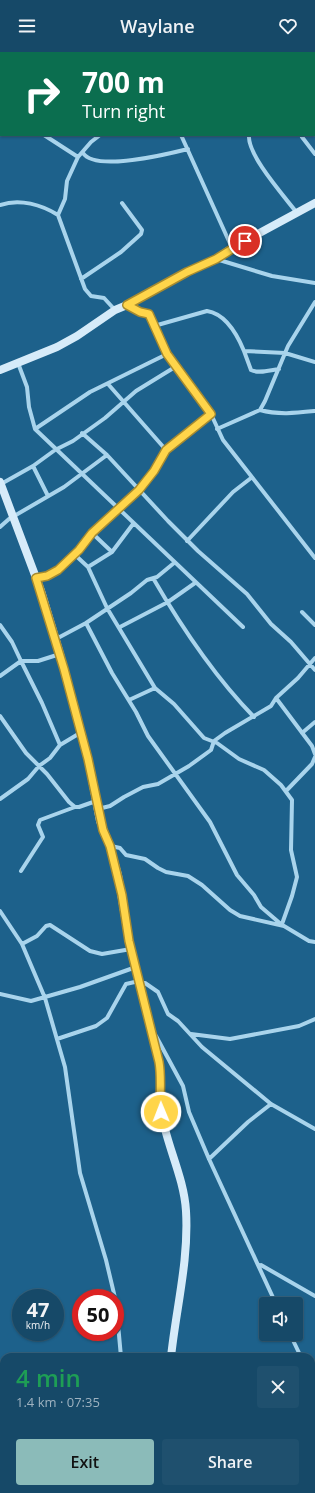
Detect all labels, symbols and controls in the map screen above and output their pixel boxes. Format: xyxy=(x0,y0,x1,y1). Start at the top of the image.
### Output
text: Waylane xyxy=(120,14,195,38)
icon: menu xyxy=(16,15,38,37)
icon: heart xyxy=(277,15,299,37)
text: 700 m xyxy=(82,63,165,101)
icon: right xyxy=(16,68,68,120)
text: Turn right xyxy=(82,99,165,123)
pin xyxy=(228,224,262,258)
icon: arrive xyxy=(234,230,256,252)
position arrow xyxy=(140,1091,182,1133)
speed limit sign: 50 xyxy=(72,1289,124,1341)
text: 47 xyxy=(27,1296,49,1323)
map controls xyxy=(259,1297,303,1341)
button: sound xyxy=(259,1297,303,1341)
text: km/h xyxy=(26,1318,50,1332)
text: 4 min xyxy=(16,1361,81,1394)
button: close xyxy=(257,1366,299,1408)
text: 1.4 km · 07:35 xyxy=(16,1393,100,1411)
button: Exit xyxy=(16,1439,154,1485)
button: Share xyxy=(162,1439,299,1485)

